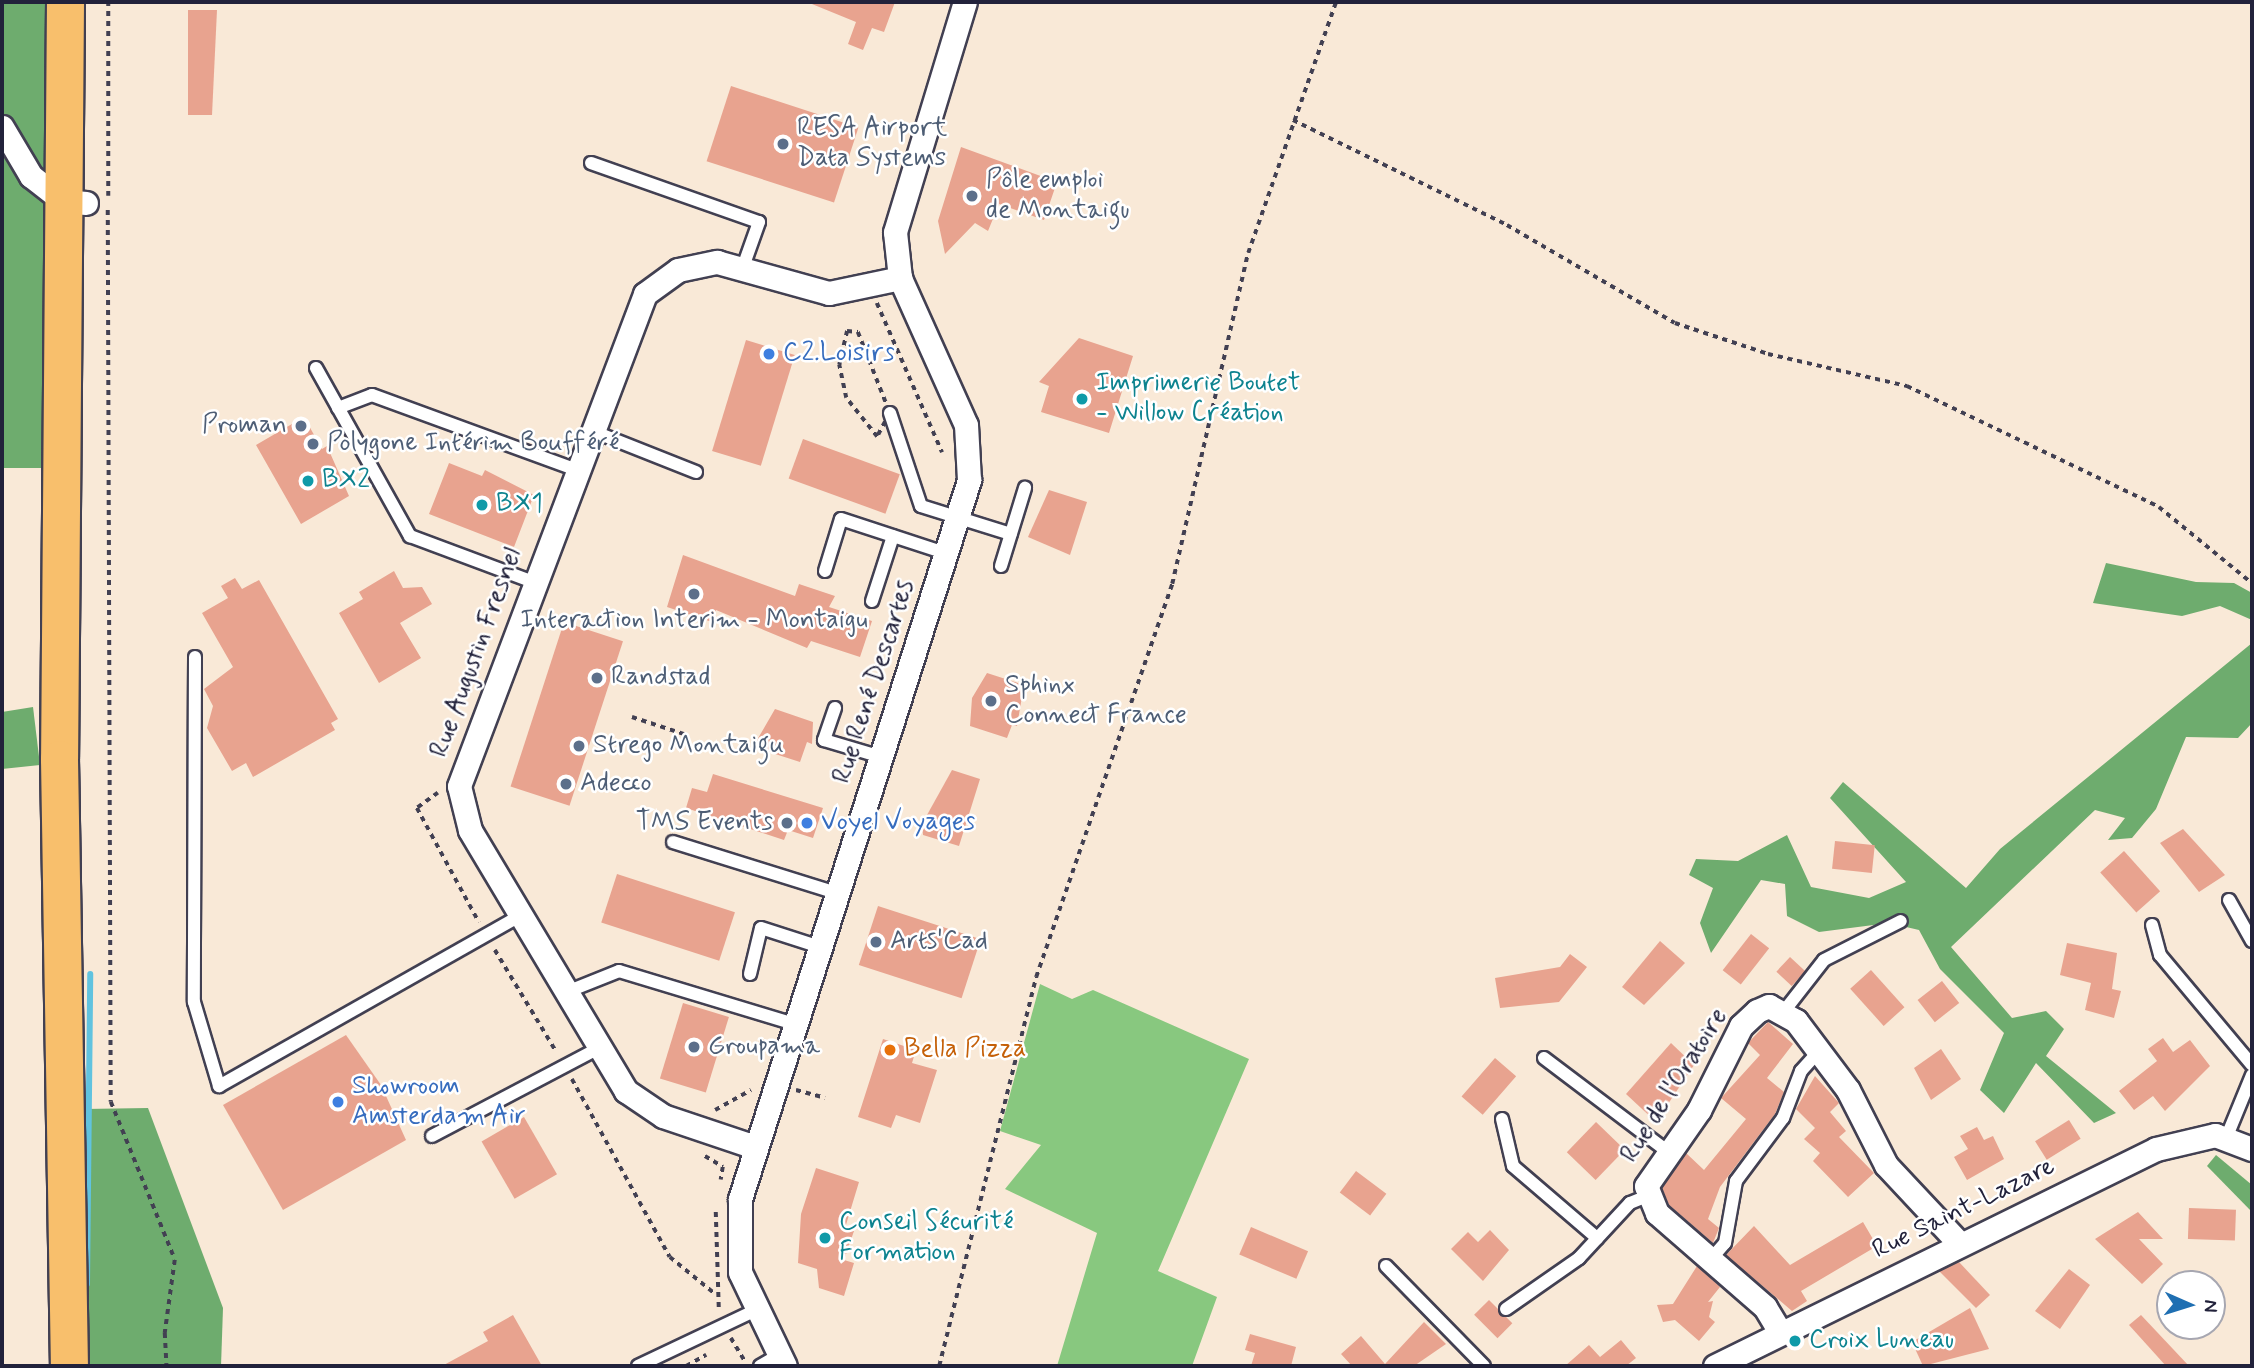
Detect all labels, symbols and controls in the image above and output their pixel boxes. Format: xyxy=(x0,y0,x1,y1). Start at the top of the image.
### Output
place label: RESA Airport Data Systems xyxy=(797,113,948,174)
marker: RESA Airport Data Systems xyxy=(775,136,791,152)
place label: Pôle emploi de Montaigu xyxy=(986,165,1119,227)
marker: Pôle emploi de Montaigu xyxy=(964,188,980,204)
place label: C2.Loisirs xyxy=(783,338,895,370)
marker: C2.Loisirs xyxy=(761,346,777,362)
place label: Imprimerie Boutet - Willow Création xyxy=(1096,368,1297,430)
marker: Imprimerie Boutet - Willow Création xyxy=(1074,391,1090,407)
place label: Proman xyxy=(202,410,287,442)
marker: Proman xyxy=(293,418,309,434)
place label: Polygone Intérim Boufféré xyxy=(327,428,613,460)
marker: Polygone Intérim Boufféré xyxy=(305,436,321,452)
place label: BX2 xyxy=(322,465,370,497)
marker: BX2 xyxy=(300,473,316,489)
place label: BX1 xyxy=(496,489,543,521)
marker: BX1 xyxy=(474,497,490,513)
street label: Rue Augustin Fresnel xyxy=(425,545,529,761)
street label: Rue René Descartes xyxy=(827,576,923,788)
marker: Interaction Interim - Montaigu xyxy=(686,586,702,602)
place label: Interaction Interim - Montaigu xyxy=(521,605,867,637)
place label: Randstad xyxy=(611,662,710,694)
marker: Randstad xyxy=(589,670,605,686)
place label: Sphinx Connect France xyxy=(1005,670,1187,732)
marker: Sphinx Connect France xyxy=(983,693,999,709)
place label: Strego Montaigu xyxy=(593,730,771,762)
marker: Strego Montaigu xyxy=(571,738,587,754)
place label: Adecco xyxy=(580,768,652,800)
marker: Adecco xyxy=(558,776,574,792)
place label: TMS Events xyxy=(636,807,773,839)
place label: Voyel Voyages xyxy=(821,807,975,839)
marker: TMS Events xyxy=(779,815,795,831)
marker: Voyel Voyages xyxy=(799,815,815,831)
place label: Arts'Cad xyxy=(890,926,988,958)
marker: Arts'Cad xyxy=(868,934,884,950)
street label: Rue de l'Oratoire xyxy=(1615,1003,1735,1169)
place label: Groupama xyxy=(708,1031,820,1063)
place label: Bella Pizza xyxy=(904,1034,1025,1066)
marker: Groupama xyxy=(686,1039,702,1055)
marker: Bella Pizza xyxy=(882,1042,898,1058)
place label: Showroom Amsterdam Air xyxy=(352,1071,526,1132)
marker: Showroom Amsterdam Air xyxy=(330,1094,346,1110)
street label: Rue Saint-Lazare xyxy=(1869,1152,2059,1266)
place label: Conseil Sécurité Formation xyxy=(839,1207,1015,1268)
marker: Conseil Sécurité Formation xyxy=(817,1230,833,1246)
north arrow xyxy=(2156,1270,2226,1340)
text: N xyxy=(2198,1299,2223,1313)
place label: Croix Luneau xyxy=(1809,1325,1957,1357)
marker: Croix Luneau xyxy=(1787,1333,1803,1349)

